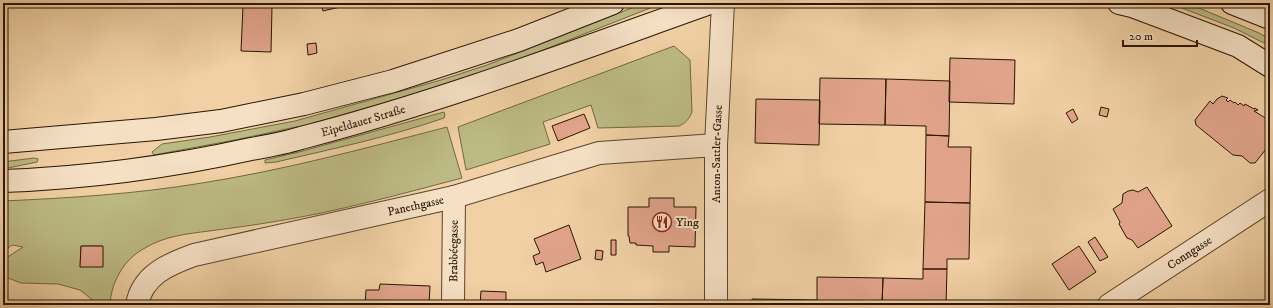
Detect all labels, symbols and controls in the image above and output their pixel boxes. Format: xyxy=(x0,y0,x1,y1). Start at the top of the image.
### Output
scale bar xyxy=(1123,22,1197,48)
text: 20 m xyxy=(1129,29,1153,44)
street label: Eipeldauer Straße xyxy=(319,102,407,140)
street label: Anton-Sattler-Gasse xyxy=(709,105,726,203)
street label: Panethgasse xyxy=(386,192,445,220)
restaurant icon: Ying xyxy=(651,211,673,233)
place label: Ying xyxy=(676,215,699,230)
street label: Brabbéegasse xyxy=(446,220,462,282)
street label: Conngasse xyxy=(1165,233,1215,273)

